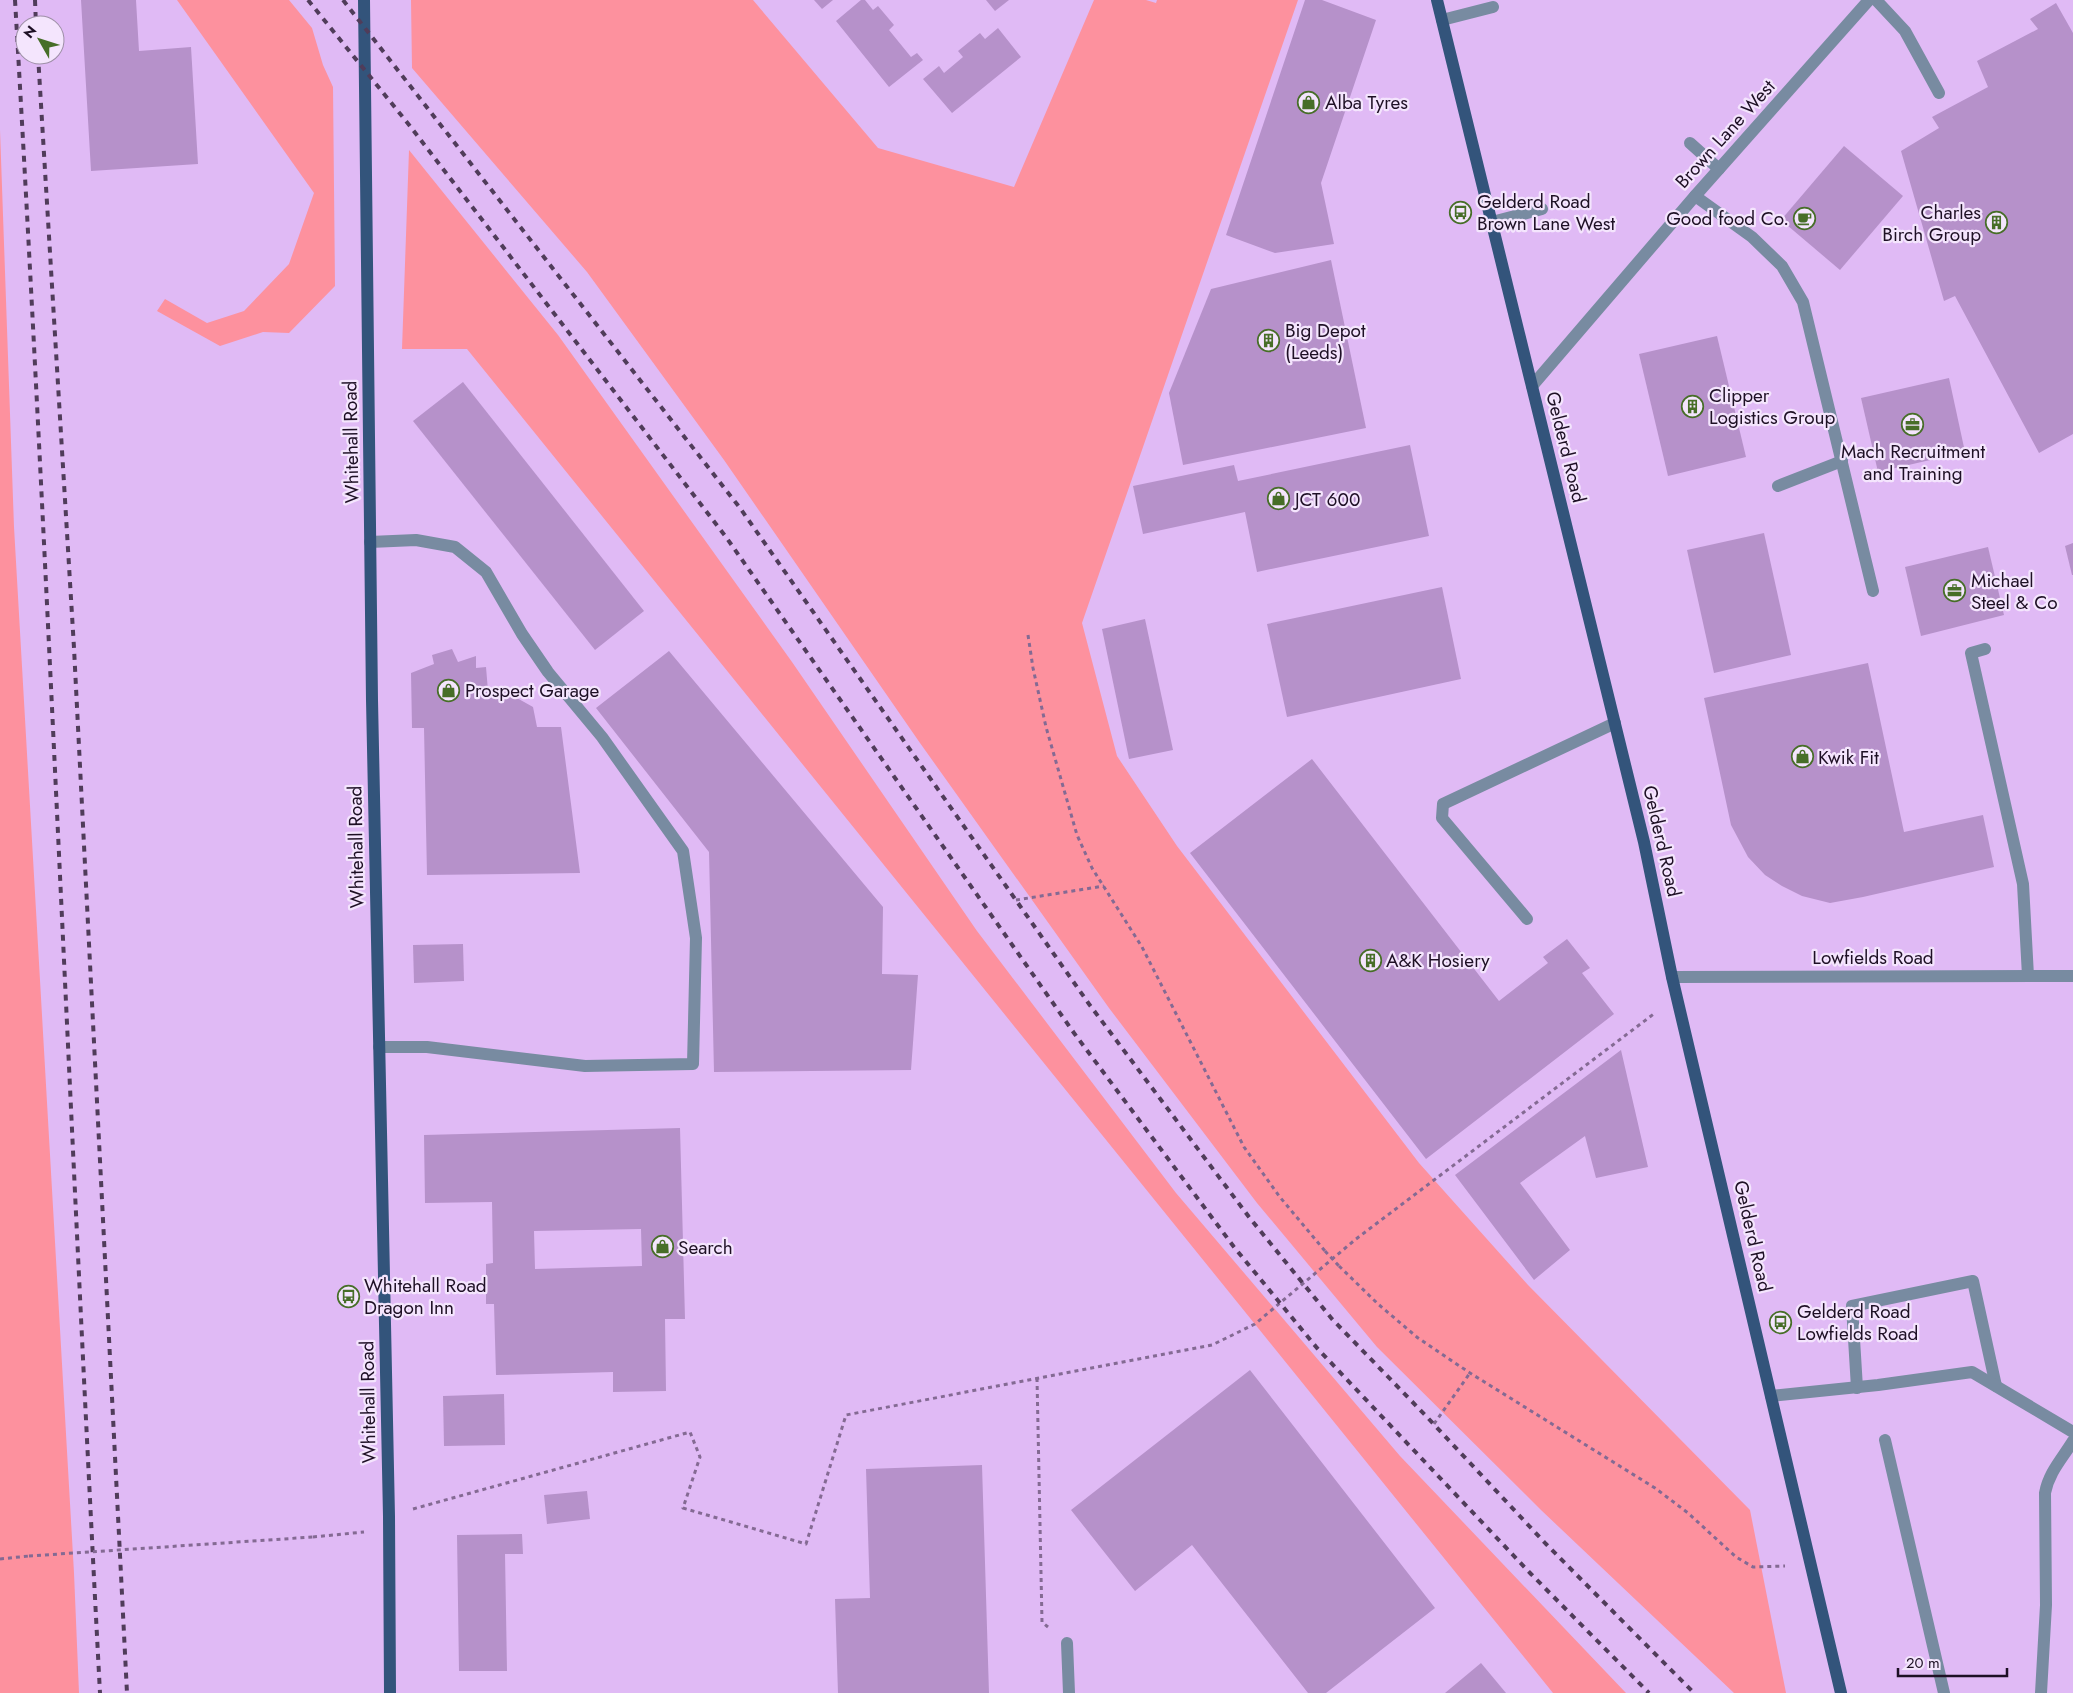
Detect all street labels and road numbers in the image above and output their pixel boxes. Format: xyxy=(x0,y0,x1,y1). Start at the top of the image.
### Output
street label: Brown Lane West xyxy=(1669,73,1781,194)
street label: Whitehall Road xyxy=(336,380,366,504)
street label: Gelderd Road xyxy=(1539,389,1593,505)
street label: Gelderd Road xyxy=(1636,783,1688,899)
street label: Whitehall Road xyxy=(341,785,371,909)
street label: Lowfields Road xyxy=(1812,944,1934,971)
street label: Gelderd Road xyxy=(1727,1178,1779,1294)
street label: Whitehall Road xyxy=(353,1340,383,1464)

